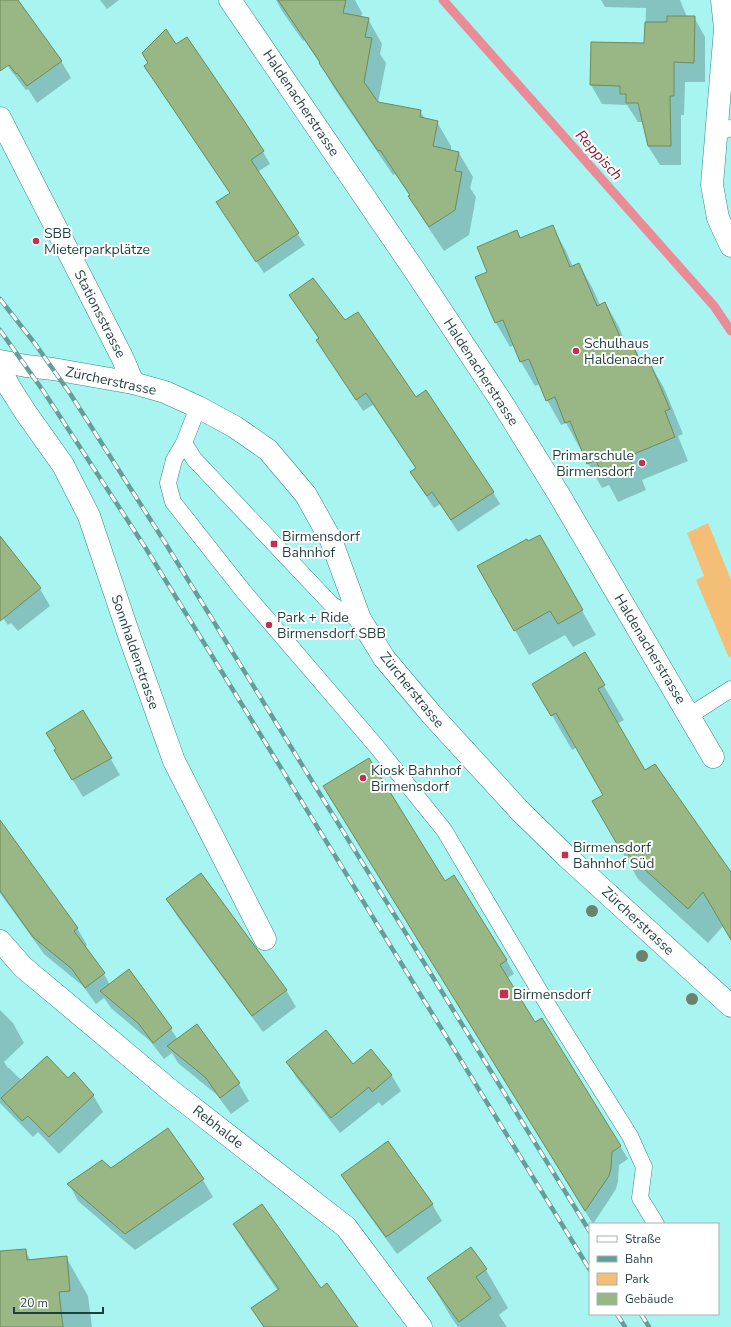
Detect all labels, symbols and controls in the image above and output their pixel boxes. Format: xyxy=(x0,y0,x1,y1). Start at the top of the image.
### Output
street label: Haldenacherstrasse xyxy=(258,46,344,160)
water label: Reppisch xyxy=(571,125,627,185)
place label: SBB Mieterparkplätze xyxy=(44,224,150,259)
marker: SBB Mieterparkplätze xyxy=(31,236,41,246)
street label: Stationsstrasse xyxy=(70,267,130,361)
street label: Haldenacherstrasse xyxy=(439,314,523,430)
place label: Schulhaus Haldenacher xyxy=(584,334,664,369)
marker: Schulhaus Haldenacher xyxy=(571,346,581,356)
street label: Zürcherstrasse xyxy=(64,362,158,400)
place label: Primarschule Birmensdorf xyxy=(552,446,634,481)
marker: Primarschule Birmensdorf xyxy=(637,458,647,468)
place label: Birmensdorf Bahnhof xyxy=(282,527,360,562)
marker: Birmensdorf Bahnhof xyxy=(269,539,279,549)
street label: Haldenacherstrasse xyxy=(610,591,690,707)
street label: Sonnhaldenstrasse xyxy=(106,592,164,712)
place label: Park + Ride Birmensdorf SBB xyxy=(277,608,386,643)
marker: Park + Ride Birmensdorf SBB xyxy=(264,620,274,630)
street label: Zürcherstrasse xyxy=(375,648,449,732)
place label: Kiosk Bahnhof Birmensdorf xyxy=(371,761,462,796)
marker: Kiosk Bahnhof Birmensdorf xyxy=(358,773,368,783)
place label: Birmensdorf Bahnhof Süd xyxy=(573,838,654,873)
marker: Birmensdorf Bahnhof Süd xyxy=(560,850,570,860)
street label: Zürcherstrasse xyxy=(598,882,678,960)
place label: Birmensdorf xyxy=(513,985,591,1004)
marker: Birmensdorf xyxy=(498,988,510,1000)
street label: Rebhalde xyxy=(189,1101,247,1153)
legend xyxy=(589,1223,719,1315)
text: Straße xyxy=(625,1231,661,1247)
text: Bahn xyxy=(625,1251,653,1267)
text: Park xyxy=(625,1271,650,1287)
scale bar xyxy=(14,1289,103,1315)
text: Gebäude xyxy=(625,1291,674,1307)
text: 20 m xyxy=(20,1295,48,1311)

